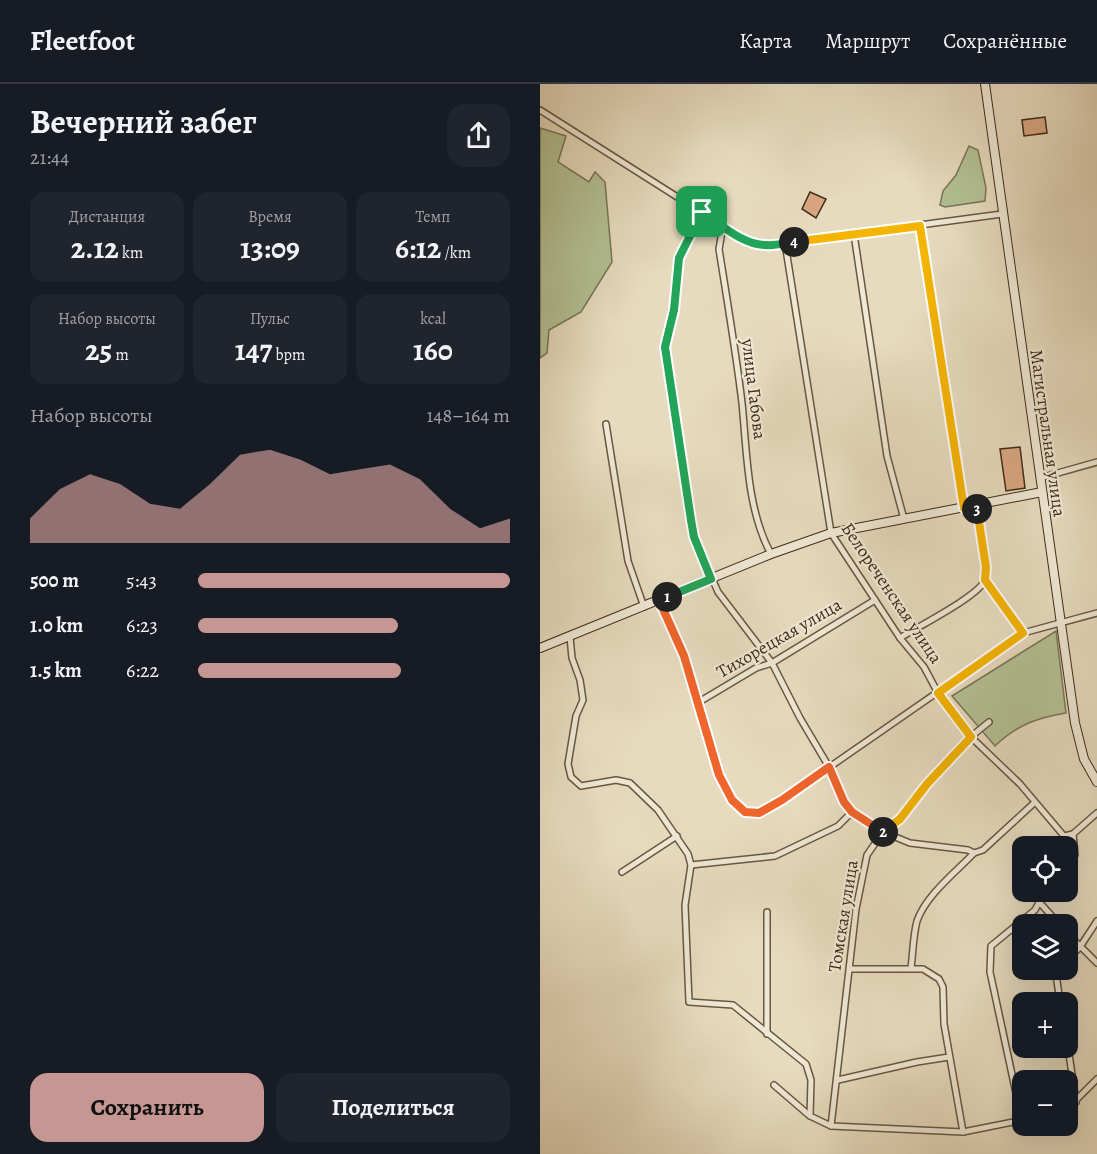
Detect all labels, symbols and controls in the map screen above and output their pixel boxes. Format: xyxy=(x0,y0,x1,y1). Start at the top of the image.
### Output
text: Fleetfoot xyxy=(30,22,135,60)
text: Карта xyxy=(739,27,792,55)
text: Маршрут xyxy=(825,27,910,55)
text: Сохранённые xyxy=(943,27,1067,55)
text: Вечерний забег xyxy=(30,99,257,144)
button: share xyxy=(447,104,510,167)
text: 21:44 xyxy=(30,144,69,171)
pin xyxy=(676,186,727,237)
icon: arrive xyxy=(685,195,718,228)
text: Дистанция xyxy=(69,206,145,228)
text: Время xyxy=(248,206,292,228)
text: Темп xyxy=(416,206,450,228)
pin: 4 xyxy=(779,227,809,257)
text: 2.12 xyxy=(71,228,119,268)
text: 13:09 xyxy=(240,228,300,268)
text: 6:12 xyxy=(395,228,441,268)
text: 4 xyxy=(790,231,798,253)
text: km xyxy=(119,242,143,264)
text: /km xyxy=(441,242,471,264)
text: Набор высоты xyxy=(58,308,156,330)
text: Пульс xyxy=(250,308,290,330)
text: kcal xyxy=(420,308,446,330)
text: 25 xyxy=(85,330,112,370)
text: 147 xyxy=(235,330,272,370)
text: 160 xyxy=(413,330,453,370)
street label: улица Габова xyxy=(736,336,772,441)
text: m xyxy=(112,344,129,366)
text: bpm xyxy=(272,344,305,366)
street label: Магистральная улица xyxy=(1024,348,1072,519)
text: Набор высоты xyxy=(30,402,153,429)
text: 148–164 m xyxy=(427,402,510,429)
pin: 3 xyxy=(962,494,992,524)
text: 3 xyxy=(974,498,980,520)
street label: Белореченская улица xyxy=(836,518,949,669)
text: 500 m xyxy=(30,567,79,594)
text: 5:43 xyxy=(126,567,157,594)
pin: 1 xyxy=(652,582,682,612)
text: 1 xyxy=(664,586,670,608)
street label: Тихорецкая улица xyxy=(712,592,846,684)
text: 1.0 km xyxy=(30,612,83,639)
text: 6:23 xyxy=(126,612,158,639)
text: 1.5 km xyxy=(30,657,82,684)
text: 6:22 xyxy=(126,657,159,684)
pin: 2 xyxy=(868,817,898,847)
text: 2 xyxy=(879,821,887,843)
map controls xyxy=(1012,836,1078,1136)
button: locate xyxy=(1012,836,1078,902)
street label: Томская улица xyxy=(822,858,864,974)
button: layers xyxy=(1012,914,1078,980)
button: + xyxy=(1012,992,1078,1058)
button: − xyxy=(1012,1070,1078,1136)
button: Сохранить xyxy=(30,1073,264,1142)
button: Поделиться xyxy=(276,1073,510,1142)

